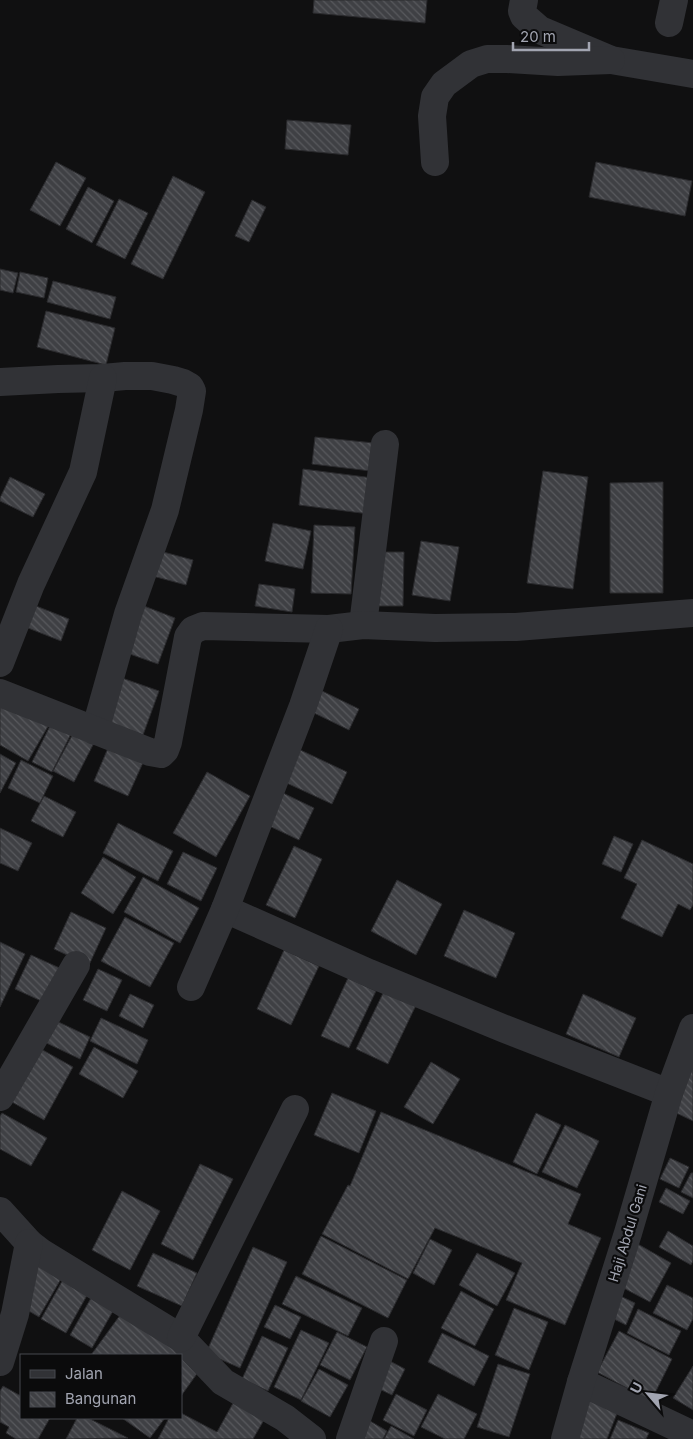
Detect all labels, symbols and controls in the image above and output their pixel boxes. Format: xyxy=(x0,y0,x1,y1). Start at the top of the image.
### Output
scale bar xyxy=(513,20,589,52)
text: 20 m xyxy=(520,27,556,46)
street label: Haji Abdul Gani xyxy=(604,1182,650,1284)
legend xyxy=(20,1354,182,1419)
text: Jalan xyxy=(65,1364,103,1383)
north arrow xyxy=(623,1369,673,1419)
text: U xyxy=(626,1379,646,1396)
text: Bangunan xyxy=(65,1389,136,1408)

